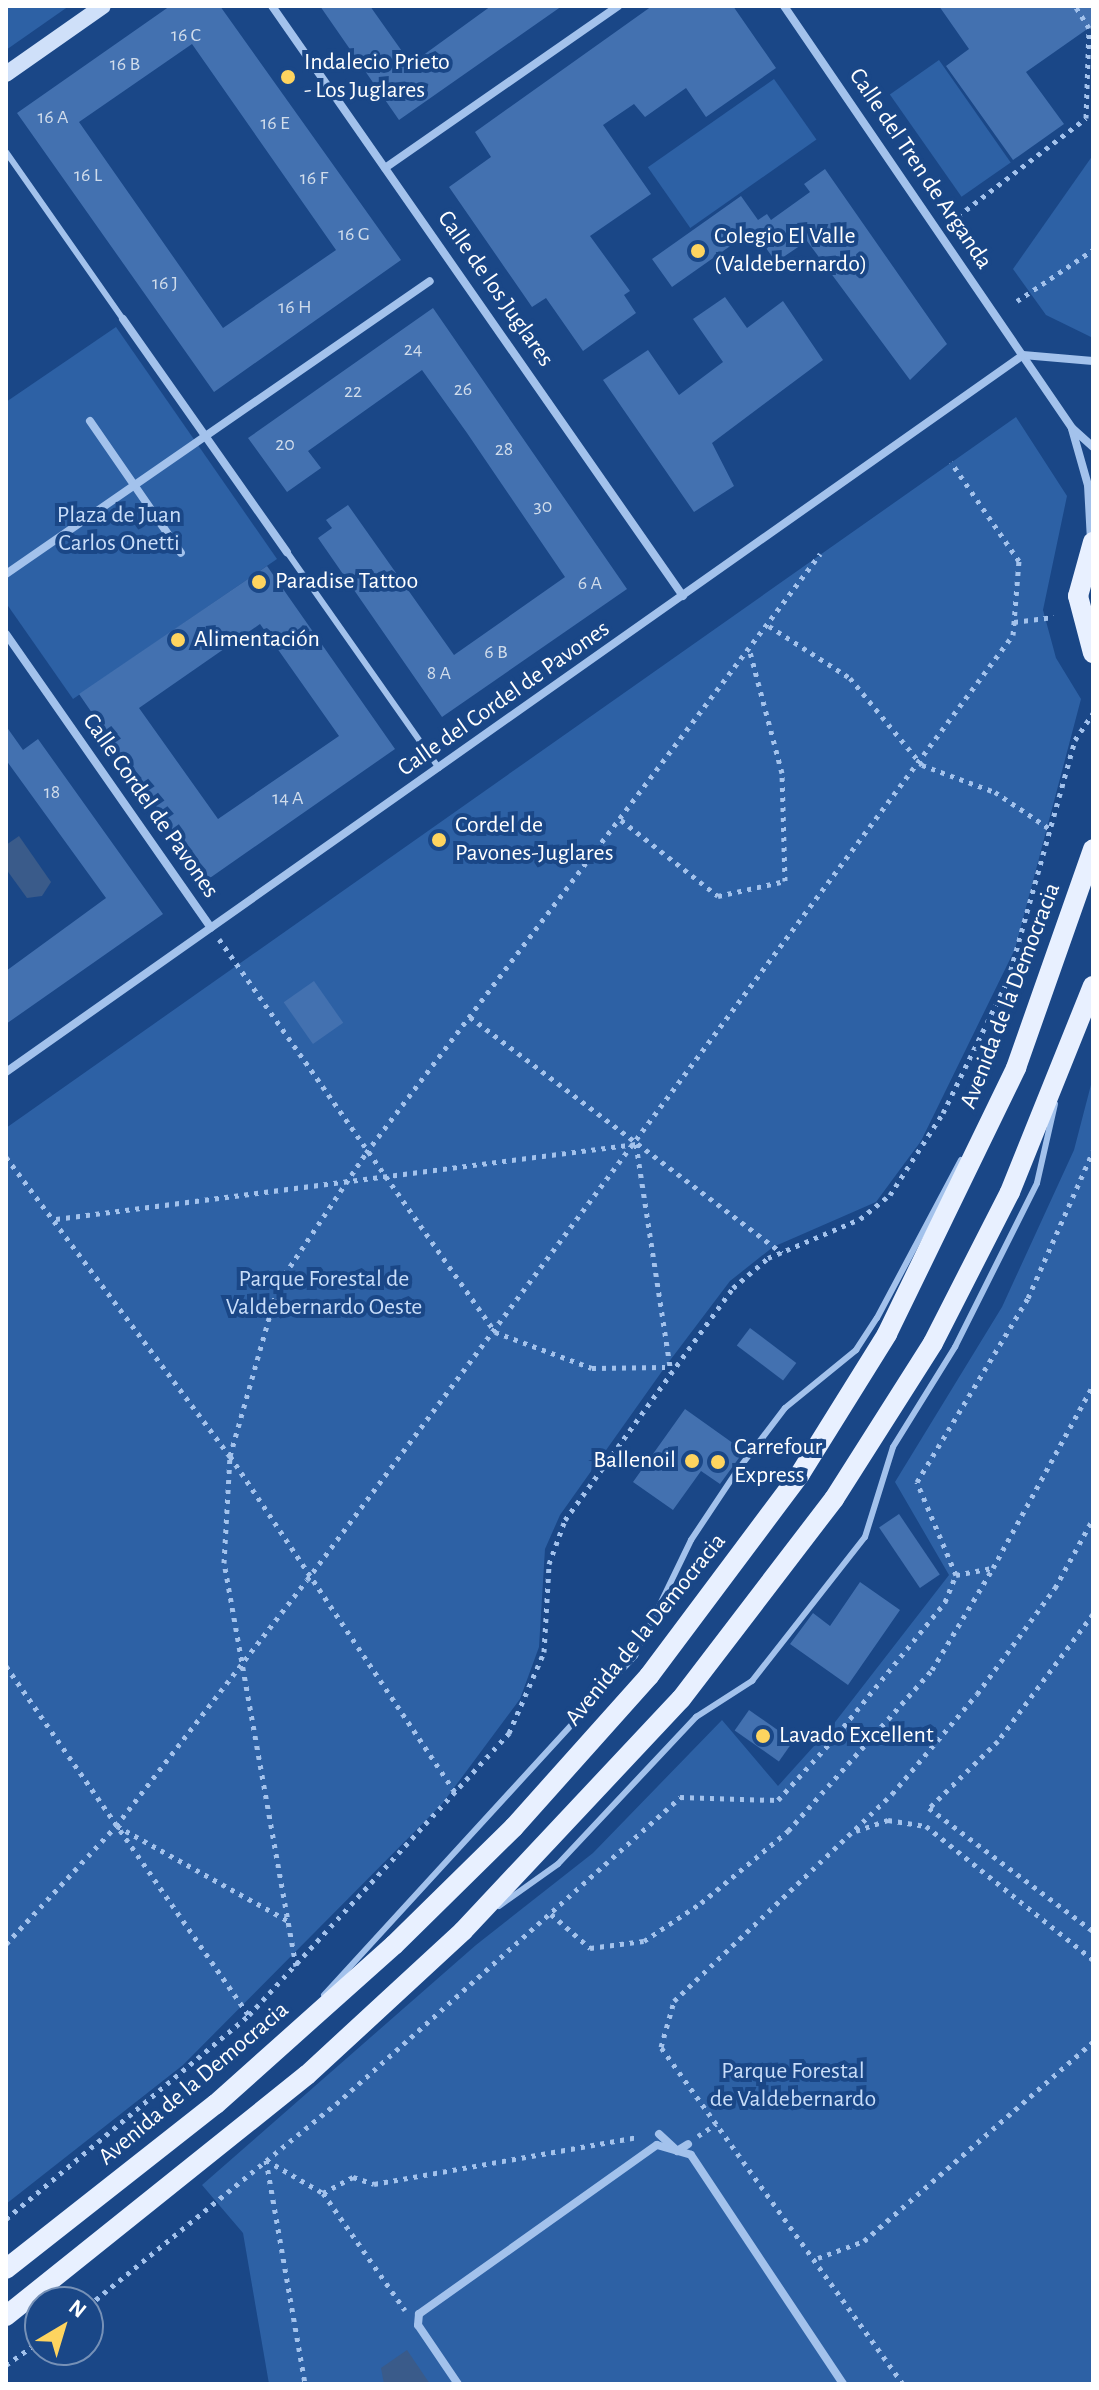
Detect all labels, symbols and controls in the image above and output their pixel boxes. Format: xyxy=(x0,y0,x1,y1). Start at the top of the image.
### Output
house number: 16 C xyxy=(171,23,201,47)
place label: Indalecio Prieto - Los Juglares xyxy=(304,49,450,105)
house number: 16 B xyxy=(110,52,140,76)
street label: Calle del Tren de Arganda xyxy=(842,63,998,275)
marker: Indalecio Prieto - Los Juglares xyxy=(279,68,297,86)
house number: 16 A xyxy=(37,105,69,129)
house number: 16 E xyxy=(260,111,290,135)
house number: 16 L xyxy=(74,163,102,187)
house number: 16 F xyxy=(300,166,328,190)
street label: Calle de los Juglares xyxy=(430,205,560,373)
house number: 16 G xyxy=(338,222,370,246)
place label: Colegio El Valle (Valdebernardo) xyxy=(714,223,867,279)
marker: Colegio El Valle (Valdebernardo) xyxy=(689,242,707,260)
house number: 16 J xyxy=(152,271,178,295)
house number: 16 H xyxy=(278,295,312,319)
house number: 24 xyxy=(404,337,422,361)
house number: 26 xyxy=(454,377,472,401)
house number: 22 xyxy=(344,379,362,403)
house number: 20 xyxy=(275,432,295,456)
house number: 28 xyxy=(495,437,513,461)
house number: 30 xyxy=(534,494,552,518)
park label: Plaza de Juan Carlos Onetti xyxy=(57,502,181,558)
place label: Paradise Tattoo xyxy=(275,568,418,596)
house number: 6 A xyxy=(578,571,602,595)
marker: Paradise Tattoo xyxy=(250,573,268,591)
street label: Calle del Cordel de Pavones xyxy=(392,615,616,783)
place label: Alimentación xyxy=(194,626,320,654)
marker: Alimentación xyxy=(169,631,187,649)
house number: 6 B xyxy=(484,640,508,664)
house number: 8 A xyxy=(427,661,451,685)
street label: Calle Cordel de Pavones xyxy=(75,708,225,904)
house number: 18 xyxy=(44,780,60,804)
house number: 14 A xyxy=(272,786,304,810)
place label: Cordel de Pavones-Juglares xyxy=(455,812,614,868)
marker: Cordel de Pavones-Juglares xyxy=(430,831,448,849)
street label: Avenida de la Democracia xyxy=(955,879,1067,1113)
park label: Parque Forestal de Valdebernardo Oeste xyxy=(226,1266,422,1322)
place label: Carrefour Express xyxy=(734,1434,822,1490)
place label: Ballenoil xyxy=(593,1447,676,1475)
marker: Ballenoil xyxy=(683,1452,701,1470)
marker: Carrefour Express xyxy=(709,1453,727,1471)
street label: Avenida de la Democracia xyxy=(559,1528,733,1732)
place label: Lavado Excellent xyxy=(779,1722,934,1750)
marker: Lavado Excellent xyxy=(754,1727,772,1745)
street label: Avenida de la Democracia xyxy=(93,1996,295,2172)
park label: Parque Forestal de Valdebernardo xyxy=(710,2058,876,2114)
north arrow xyxy=(24,2286,104,2366)
text: N xyxy=(65,2295,90,2322)

